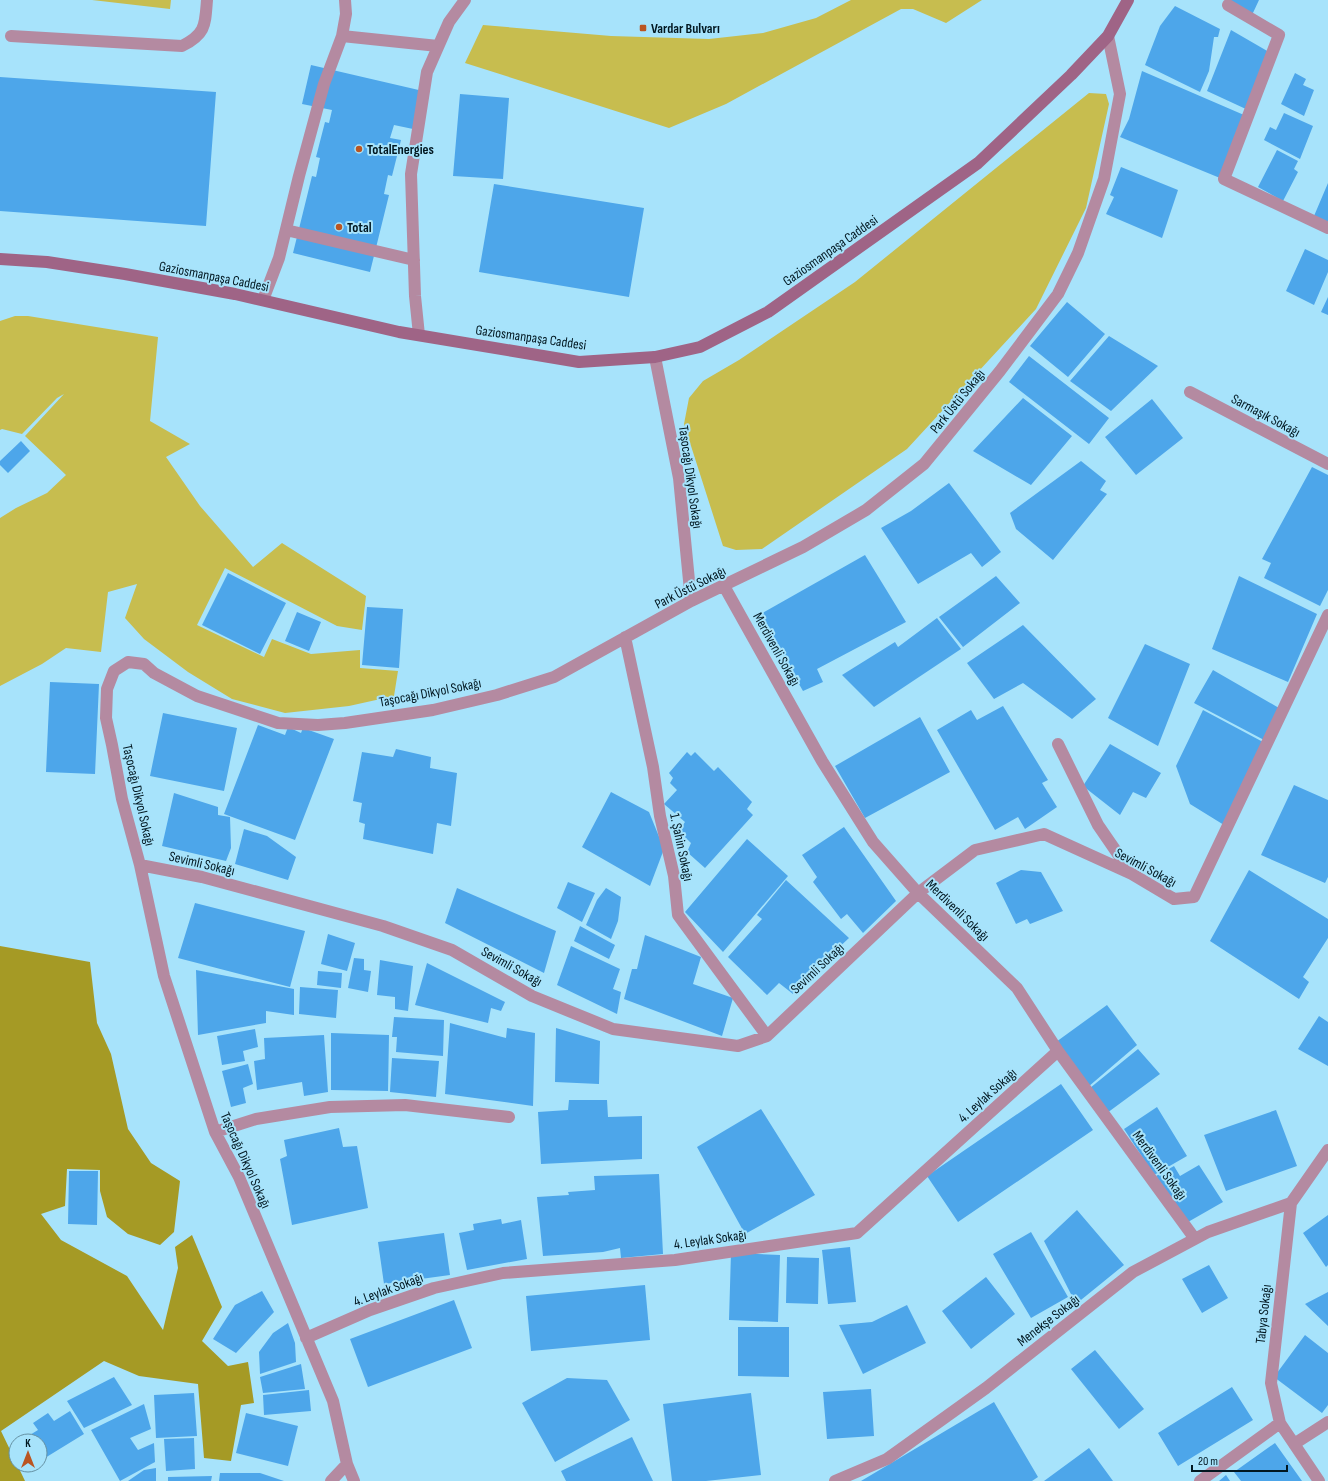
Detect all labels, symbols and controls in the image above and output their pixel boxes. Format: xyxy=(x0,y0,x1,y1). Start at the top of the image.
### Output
place label: Vardar Bulvarı xyxy=(651,20,720,37)
marker: Vardar Bulvarı xyxy=(638,23,648,33)
place label: TotalEnergies xyxy=(367,141,434,158)
marker: TotalEnergies xyxy=(354,144,364,154)
street label: Gaziosmanpaşa Caddesi xyxy=(780,211,881,289)
place label: Total xyxy=(347,219,372,236)
marker: Total xyxy=(334,222,344,232)
street label: Gaziosmanpaşa Caddesi xyxy=(157,257,270,295)
street label: Gaziosmanpaşa Caddesi xyxy=(474,321,587,354)
street label: Park Üstü Sokağı xyxy=(926,366,988,437)
street label: Sarmaşık Sokağı xyxy=(1228,390,1303,441)
street label: Taşocağı Dikyol Sokağı xyxy=(675,425,706,530)
street label: Park Üstü Sokağı xyxy=(652,562,729,613)
street label: Merdivenli Sokağı xyxy=(749,609,804,689)
street label: Taşocağı Dikyol Sokağı xyxy=(378,674,483,711)
street label: Taşocağı Dikyol Sokağı xyxy=(119,743,158,848)
street label: 1. Şahin Sokağı xyxy=(666,812,697,883)
street label: Sevimli Sokağı xyxy=(1112,844,1179,891)
street label: Sevimli Sokağı xyxy=(167,848,236,879)
street label: Merdivenli Sokağı xyxy=(922,876,993,945)
street label: Sevimli Sokağı xyxy=(787,939,848,997)
street label: Sevimli Sokağı xyxy=(478,943,545,990)
street label: 4. Leylak Sokağı xyxy=(955,1065,1020,1126)
street label: Taşocağı Dikyol Sokağı xyxy=(217,1109,274,1211)
street label: Merdivenli Sokağı xyxy=(1129,1127,1190,1203)
street label: 4. Leylak Sokağı xyxy=(673,1226,747,1253)
street label: 4. Leylak Sokağı xyxy=(351,1269,425,1310)
street label: Tabya Sokağı xyxy=(1252,1284,1275,1344)
street label: Menekşe Sokağı xyxy=(1014,1291,1083,1350)
north arrow xyxy=(8,1433,48,1473)
text: K xyxy=(25,1437,31,1450)
scale bar xyxy=(1192,1447,1287,1473)
text: 20 m xyxy=(1198,1454,1218,1469)

